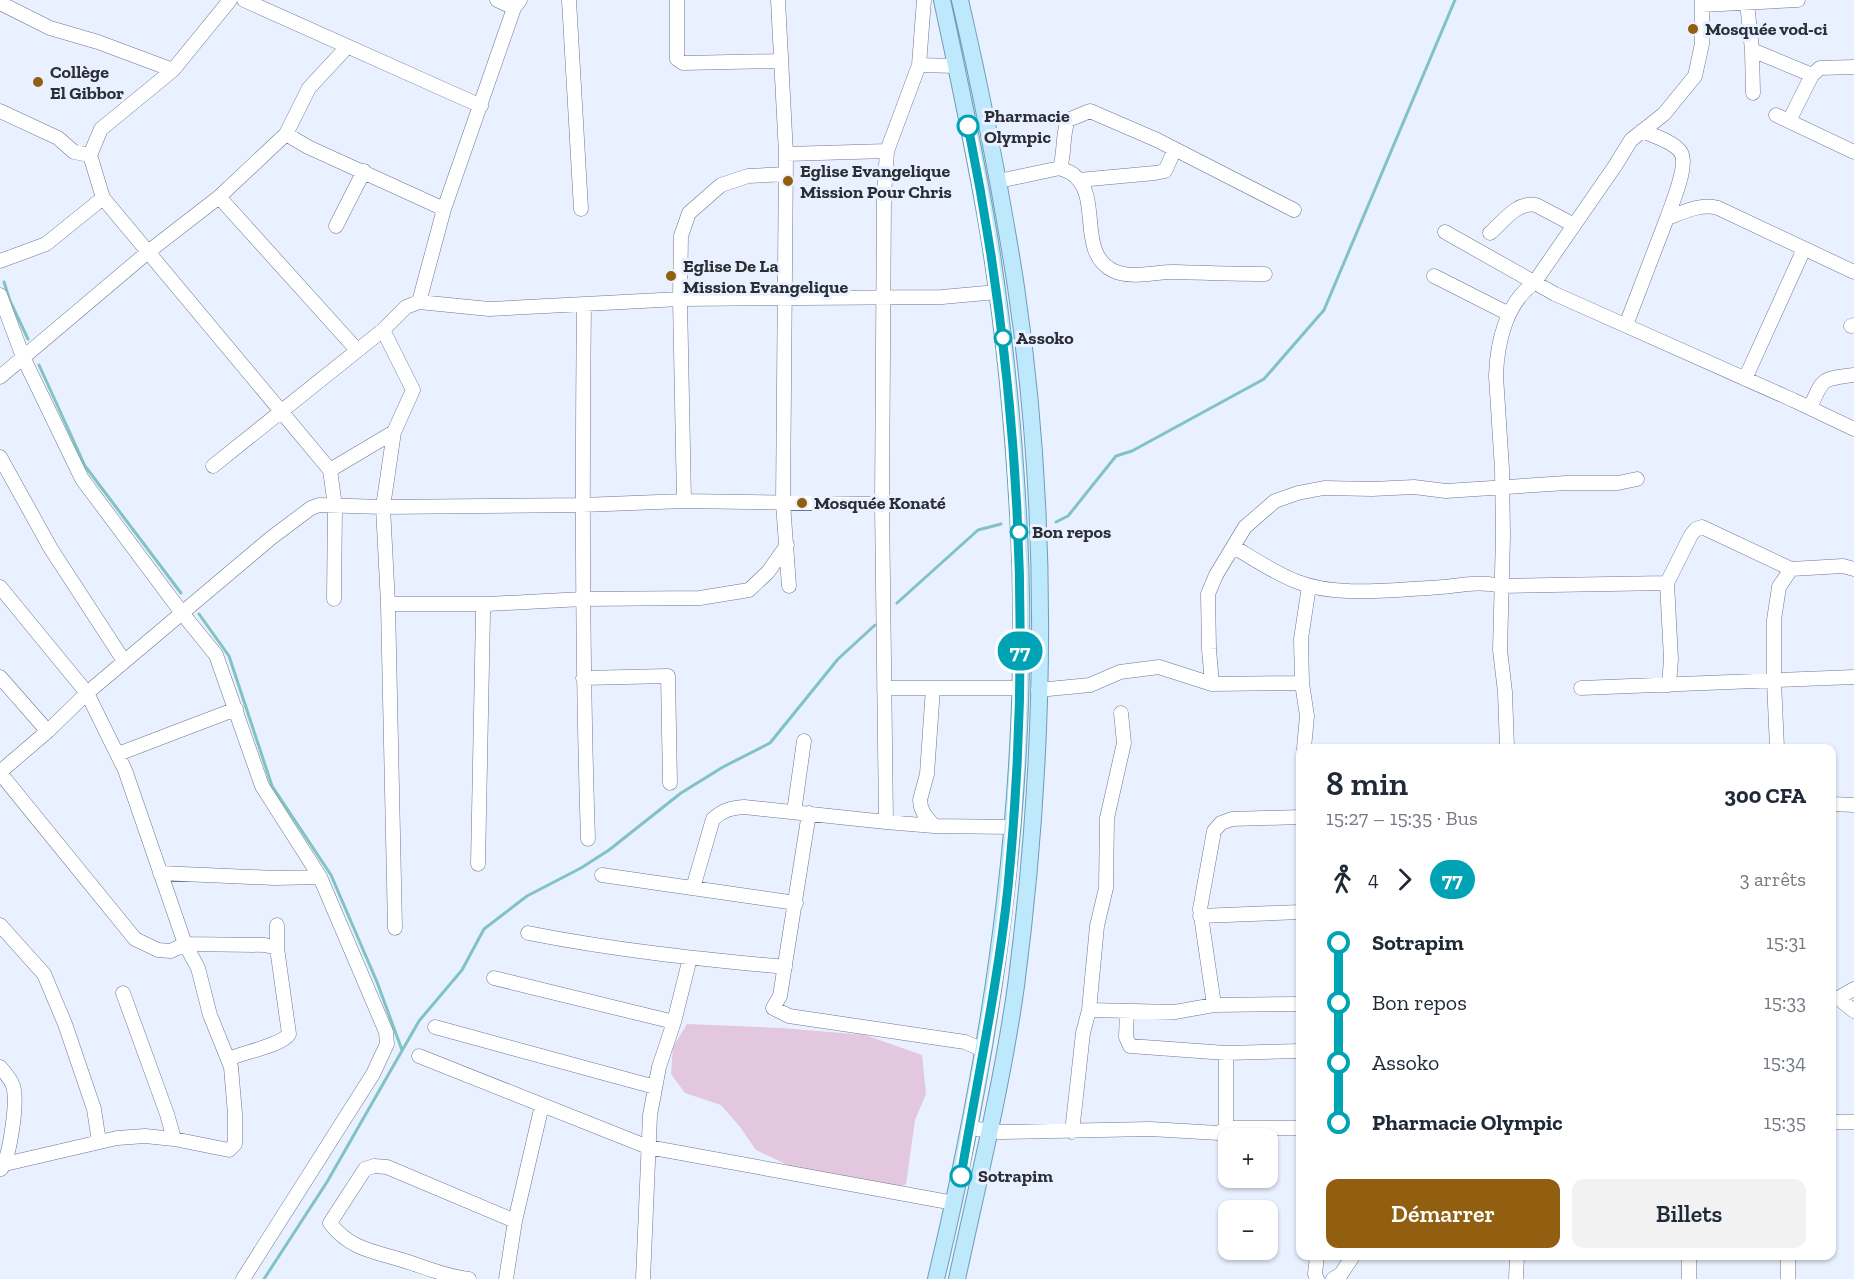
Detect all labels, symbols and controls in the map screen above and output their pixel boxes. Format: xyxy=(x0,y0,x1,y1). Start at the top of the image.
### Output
place label: Mosquée vod-ci xyxy=(1705,18,1828,40)
marker: Mosquée vod-ci xyxy=(1686,22,1700,36)
place label: Collège El Gibbor xyxy=(50,61,124,104)
marker: Collège El Gibbor xyxy=(31,75,45,89)
place label: Pharmacie Olympic xyxy=(984,105,1070,148)
marker: Pharmacie Olympic xyxy=(957,115,979,137)
place label: Eglise Evangelique Mission Pour Chris xyxy=(800,160,952,203)
marker: Eglise Evangelique Mission Pour Chris xyxy=(781,174,795,188)
place label: Eglise De La Mission Evangelique xyxy=(683,255,849,298)
marker: Eglise De La Mission Evangelique xyxy=(664,269,678,283)
place label: Assoko xyxy=(1016,327,1074,349)
marker: Assoko xyxy=(994,329,1012,347)
place label: Mosquée Konaté xyxy=(814,492,946,514)
marker: Mosquée Konaté xyxy=(795,496,809,510)
place label: Bon repos xyxy=(1032,521,1111,543)
marker: Bon repos xyxy=(1010,523,1028,541)
line badge: 77 xyxy=(993,632,1047,670)
text: 77 xyxy=(1010,639,1030,664)
text: 8 min xyxy=(1326,764,1408,803)
text: 300 CFA xyxy=(1724,782,1806,809)
text: 15:27 – 15:35 · Bus xyxy=(1326,806,1478,830)
icon: walk xyxy=(1326,863,1359,896)
icon: forward xyxy=(1388,863,1421,896)
text: 4 xyxy=(1368,867,1379,891)
text: 77 xyxy=(1442,867,1463,892)
text: 3 arrêts xyxy=(1740,867,1806,891)
text: Sotrapim xyxy=(1372,929,1464,956)
text: 15:31 xyxy=(1766,930,1806,954)
text: Bon repos xyxy=(1372,989,1467,1016)
text: 15:33 xyxy=(1764,990,1806,1014)
text: Assoko xyxy=(1372,1049,1439,1076)
text: 15:34 xyxy=(1763,1050,1806,1074)
text: Pharmacie Olympic xyxy=(1372,1109,1563,1136)
text: 15:35 xyxy=(1764,1110,1806,1134)
map controls xyxy=(1218,1128,1278,1260)
button: + xyxy=(1218,1128,1278,1188)
marker: Sotrapim xyxy=(950,1165,972,1187)
place label: Sotrapim xyxy=(978,1165,1053,1187)
button: Démarrer xyxy=(1326,1179,1560,1248)
button: Billets xyxy=(1572,1179,1806,1248)
button: − xyxy=(1218,1200,1278,1260)

